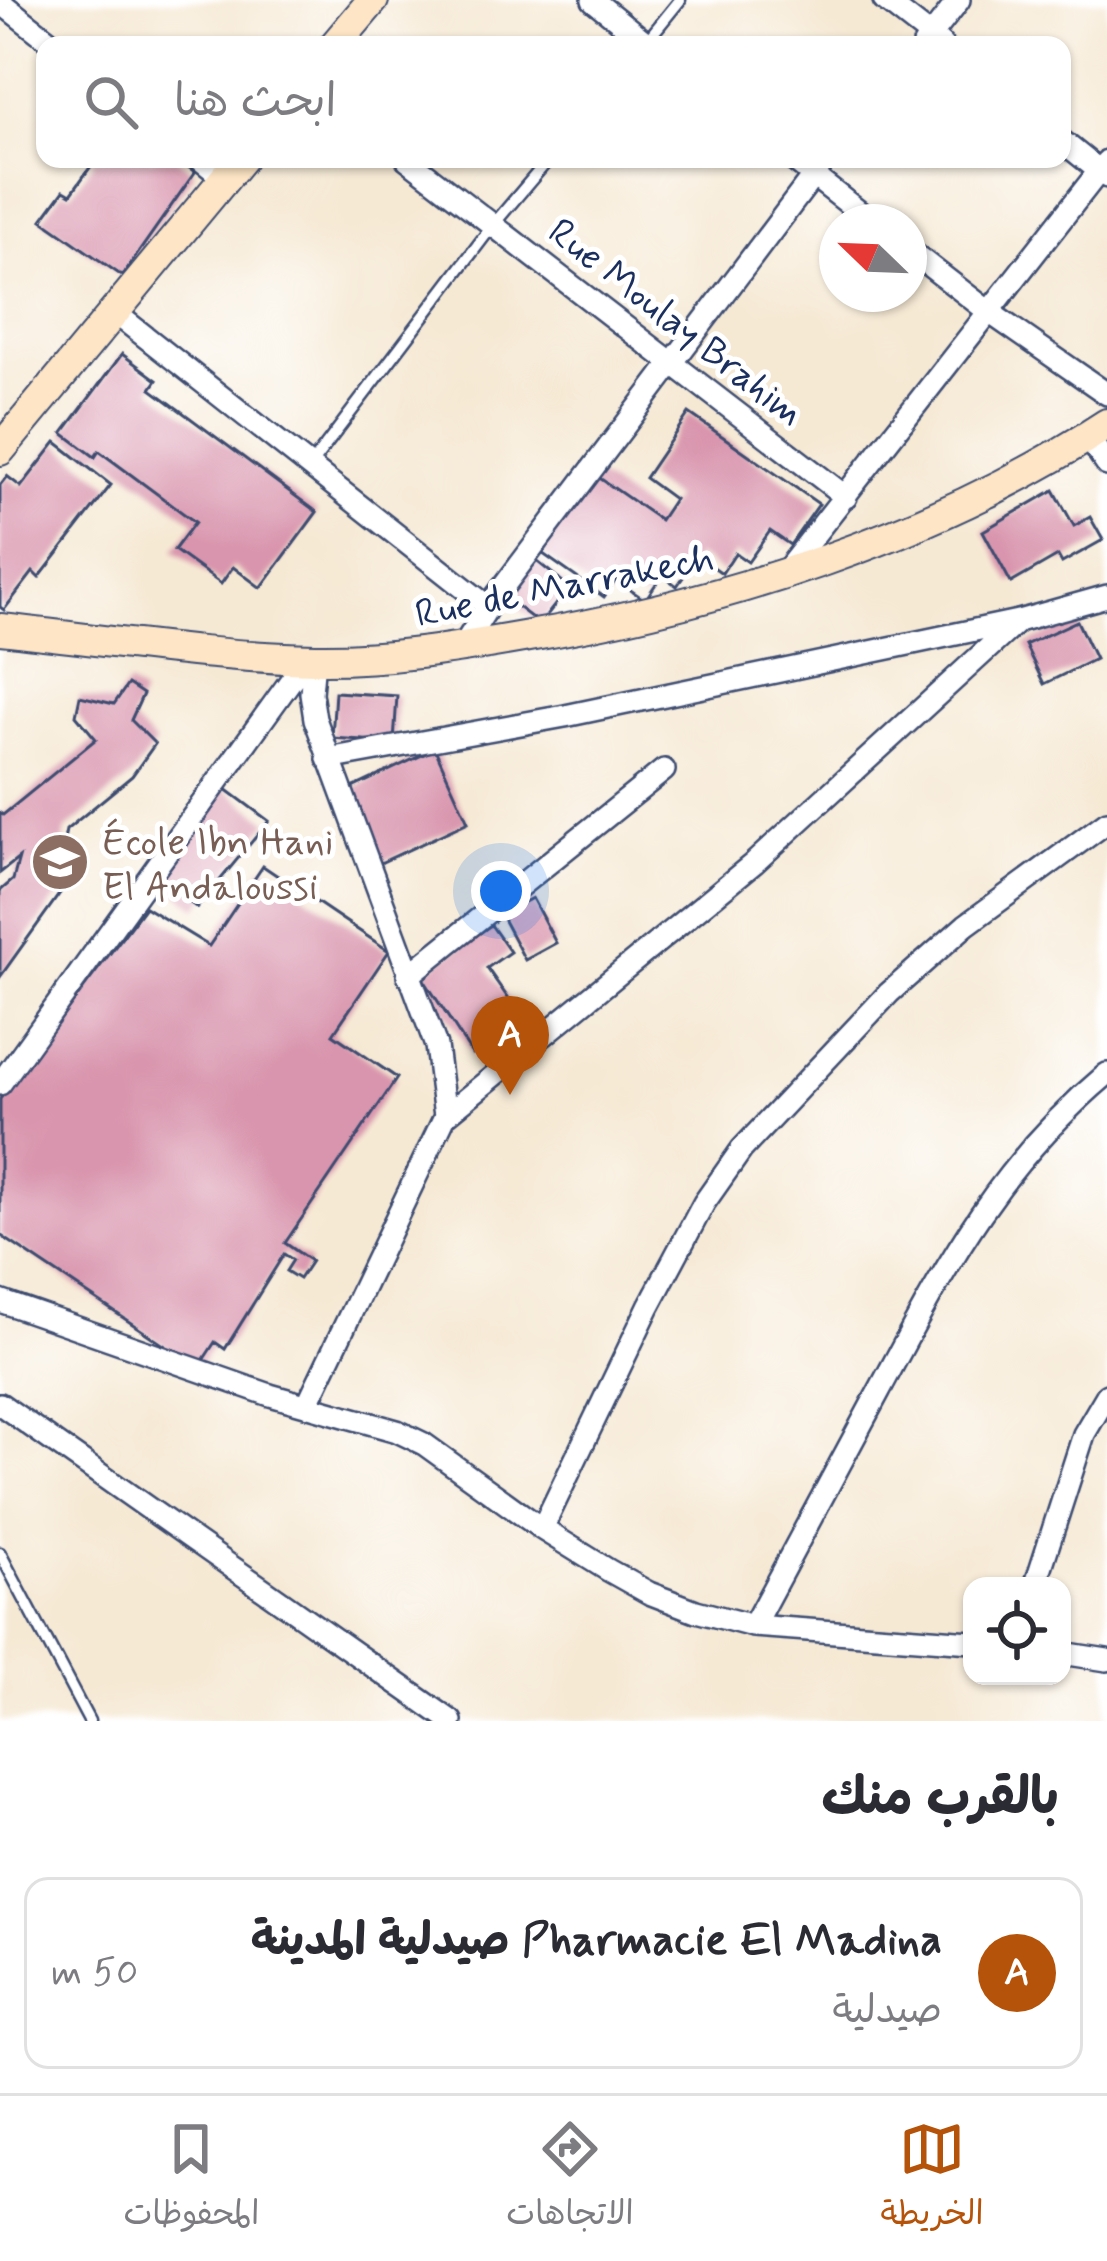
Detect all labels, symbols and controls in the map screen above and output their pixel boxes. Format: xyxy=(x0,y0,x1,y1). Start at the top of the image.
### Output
search box xyxy=(36,36,1071,168)
icon: search xyxy=(78,69,144,135)
text: ابحث هنا xyxy=(174,73,337,132)
north arrow xyxy=(819,204,927,312)
street label: Rue Moulay Brahim xyxy=(537,208,813,440)
street label: Rue de Marrakech xyxy=(411,534,718,641)
place label: École Ibn Hani El Andaloussi xyxy=(102,818,334,914)
school or university icon: École Ibn Hani El Andaloussi xyxy=(29,831,91,893)
your location xyxy=(471,861,531,921)
pin: A xyxy=(471,996,549,1095)
map controls xyxy=(963,1577,1071,1685)
button: locate xyxy=(963,1577,1071,1685)
text: بالقرب منك xyxy=(822,1766,1059,1832)
text: Pharmacie El Madina صيدلية المدينة xyxy=(251,1912,942,1971)
text: 50 m xyxy=(51,1948,138,1999)
text: A xyxy=(1004,1948,1030,1999)
text: صيدلية xyxy=(832,1986,942,2037)
tab: المحفوظات xyxy=(123,2116,259,2242)
tab: الاتجاهات xyxy=(506,2116,634,2242)
tab: الخريطة xyxy=(881,2116,984,2242)

